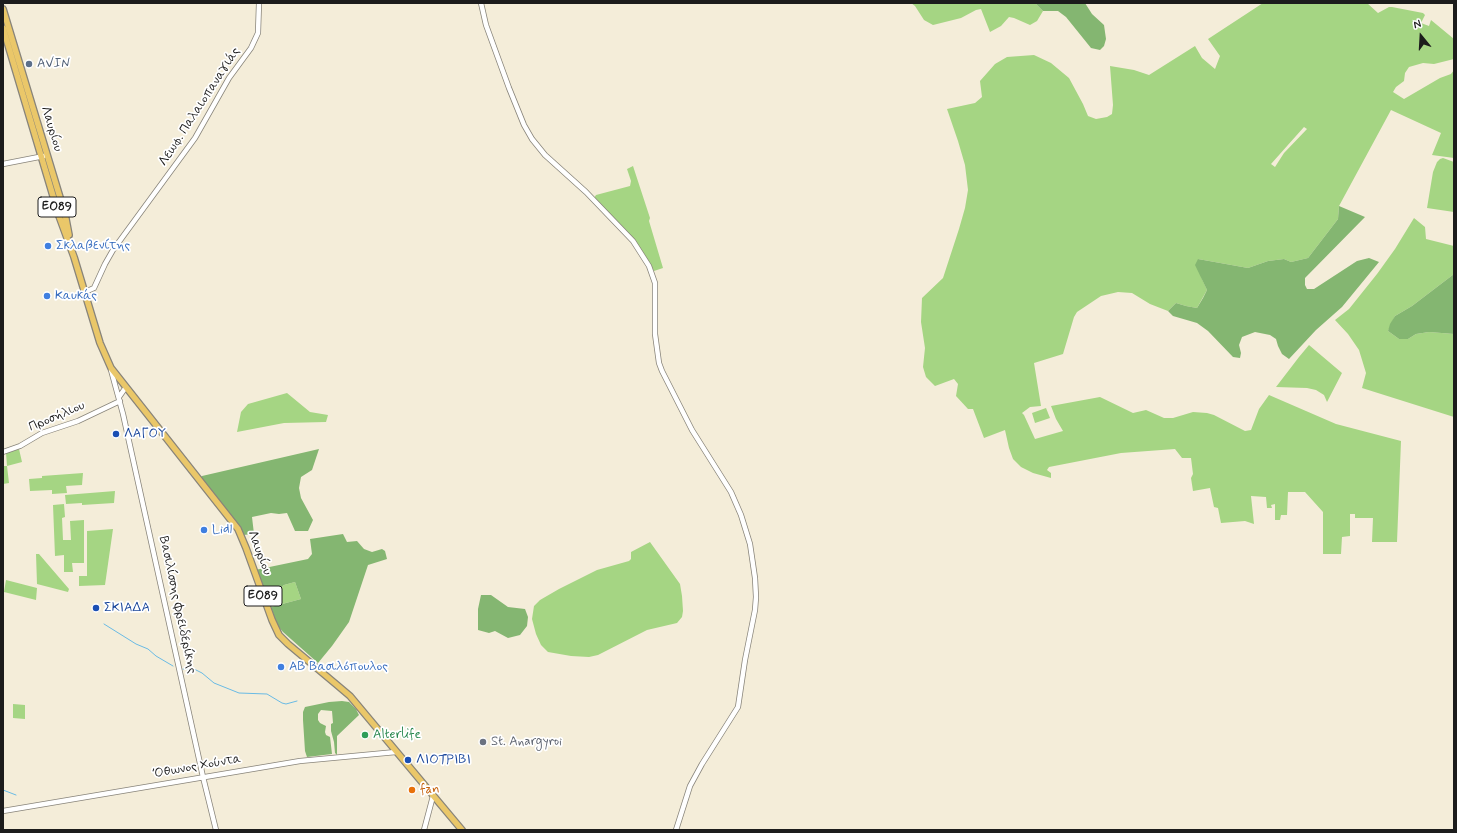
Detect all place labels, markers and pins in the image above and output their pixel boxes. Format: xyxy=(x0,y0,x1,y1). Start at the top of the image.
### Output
place label: AVIN xyxy=(37,56,70,72)
marker: AVIN xyxy=(24,59,34,69)
place label: Σκλαβενίτης xyxy=(56,238,130,254)
marker: Σκλαβενίτης xyxy=(43,241,53,251)
place label: Καυκάς xyxy=(55,288,97,304)
marker: Καυκάς xyxy=(42,291,52,301)
place label: ΛΑΓΟΥ xyxy=(124,426,166,442)
marker: ΛΑΓΟΥ xyxy=(111,429,121,439)
place label: Lidl xyxy=(212,522,232,538)
marker: Lidl xyxy=(199,525,209,535)
place label: ΣΚΙΑΔΑ xyxy=(104,600,150,616)
marker: ΣΚΙΑΔΑ xyxy=(91,603,101,613)
place label: ΑΒ Βασιλόπουλος xyxy=(289,659,388,675)
marker: ΑΒ Βασιλόπουλος xyxy=(276,662,286,672)
place label: Alterlife xyxy=(373,727,421,743)
marker: Alterlife xyxy=(360,730,370,740)
place label: St. Anargyroi xyxy=(491,734,562,750)
marker: St. Anargyroi xyxy=(478,737,488,747)
place label: ΛΙΟΤΡΙΒΙ xyxy=(416,752,471,768)
marker: ΛΙΟΤΡΙΒΙ xyxy=(403,755,413,765)
place label: fan xyxy=(420,782,440,798)
marker: fan xyxy=(407,785,417,795)

